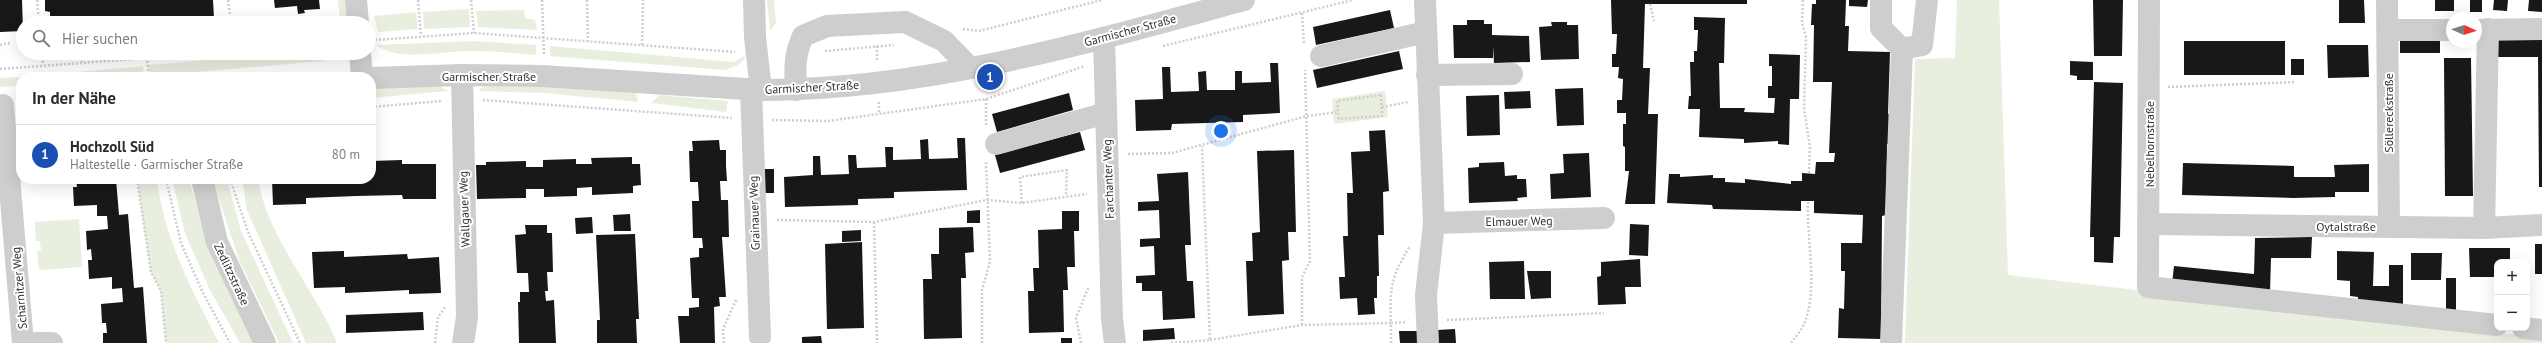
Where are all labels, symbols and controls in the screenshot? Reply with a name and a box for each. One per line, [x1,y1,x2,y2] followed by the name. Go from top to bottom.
[1082,11,1178,49] street label: Garmischer Straße
[2446,12,2482,48] north arrow
[16,16,376,60] search box
[30,27,52,49] icon: search
[62,29,138,48] text: Hier suchen
[977,62,1003,92] pin: 1
[442,69,536,84] street label: Garmischer Straße
[2381,73,2396,153] street label: Söllereckstraße
[764,77,860,97] street label: Garmischer Straße
[32,87,116,109] text: In der Nähe
[2142,101,2157,187] street label: Nebelhornstraße
[1211,121,1231,141] your location
[70,137,154,156] text: Hochzoll Süd
[1099,139,1117,219] street label: Farchanter Weg
[41,146,49,163] text: 1
[332,146,360,163] text: 80 m
[70,156,243,173] text: Haltestelle · Garmischer Straße
[455,171,473,247] street label: Wallgauer Weg
[745,175,763,251] street label: Grainauer Weg
[1485,213,1553,229] street label: Elmauer Weg
[2316,219,2376,234] street label: Oytalstraße
[211,240,253,308] street label: Zedlitzstraße
[8,246,30,330] street label: Scharnitzer Weg
[2494,259,2530,331] map controls
[2494,259,2530,295] button: +
[2494,295,2530,331] button: −

